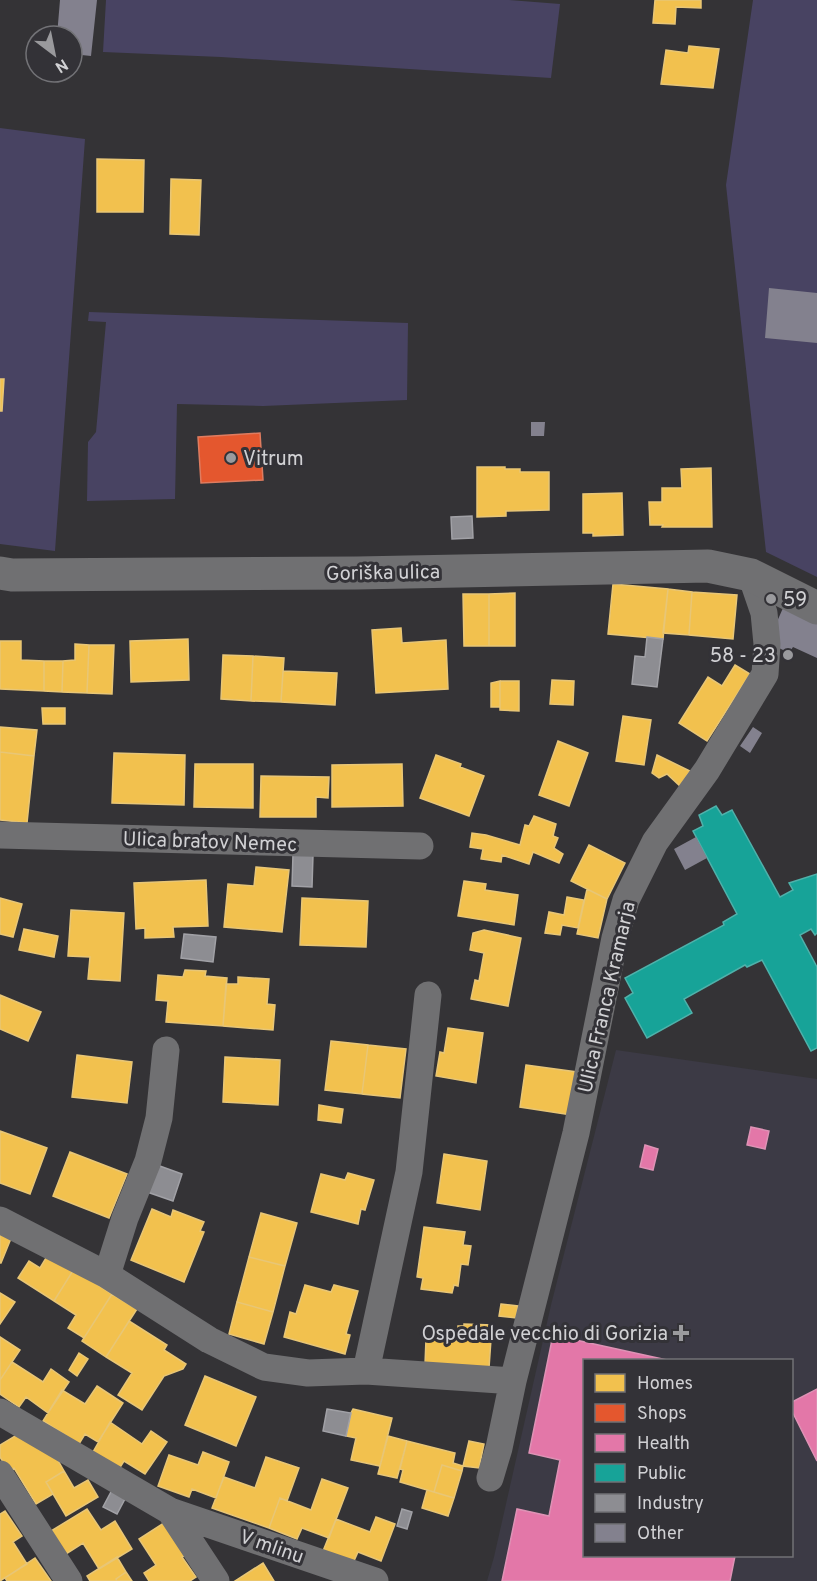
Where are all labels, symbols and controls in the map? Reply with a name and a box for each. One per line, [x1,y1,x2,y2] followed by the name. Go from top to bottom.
[24,24,84,84] north arrow
[51,53,71,77] text: N
[243,447,304,473] place label: Vitrum
[224,451,238,465] marker: Vitrum
[326,560,440,588] street label: Goriška ulica
[783,588,807,614] place label: 59
[764,592,778,606] marker: 59
[710,644,776,670] place label: 58 - 23
[781,648,795,662] marker: 58 - 23
[122,827,298,859] street label: Ulica bratov Nemec
[573,899,643,1096] street label: Ulica Franca Kramarja
[421,1322,668,1348] place label: Ospedale vecchio di Gorizia
[672,1324,690,1342] marker: Ospedale vecchio di Gorizia
[583,1359,793,1557] legend
[637,1373,693,1396] text: Homes
[637,1403,687,1426] text: Shops
[637,1433,690,1456] text: Health
[637,1463,687,1486] text: Public
[637,1493,704,1516] text: Industry
[637,1523,684,1546] text: Other
[236,1525,307,1571] street label: V mlinu

